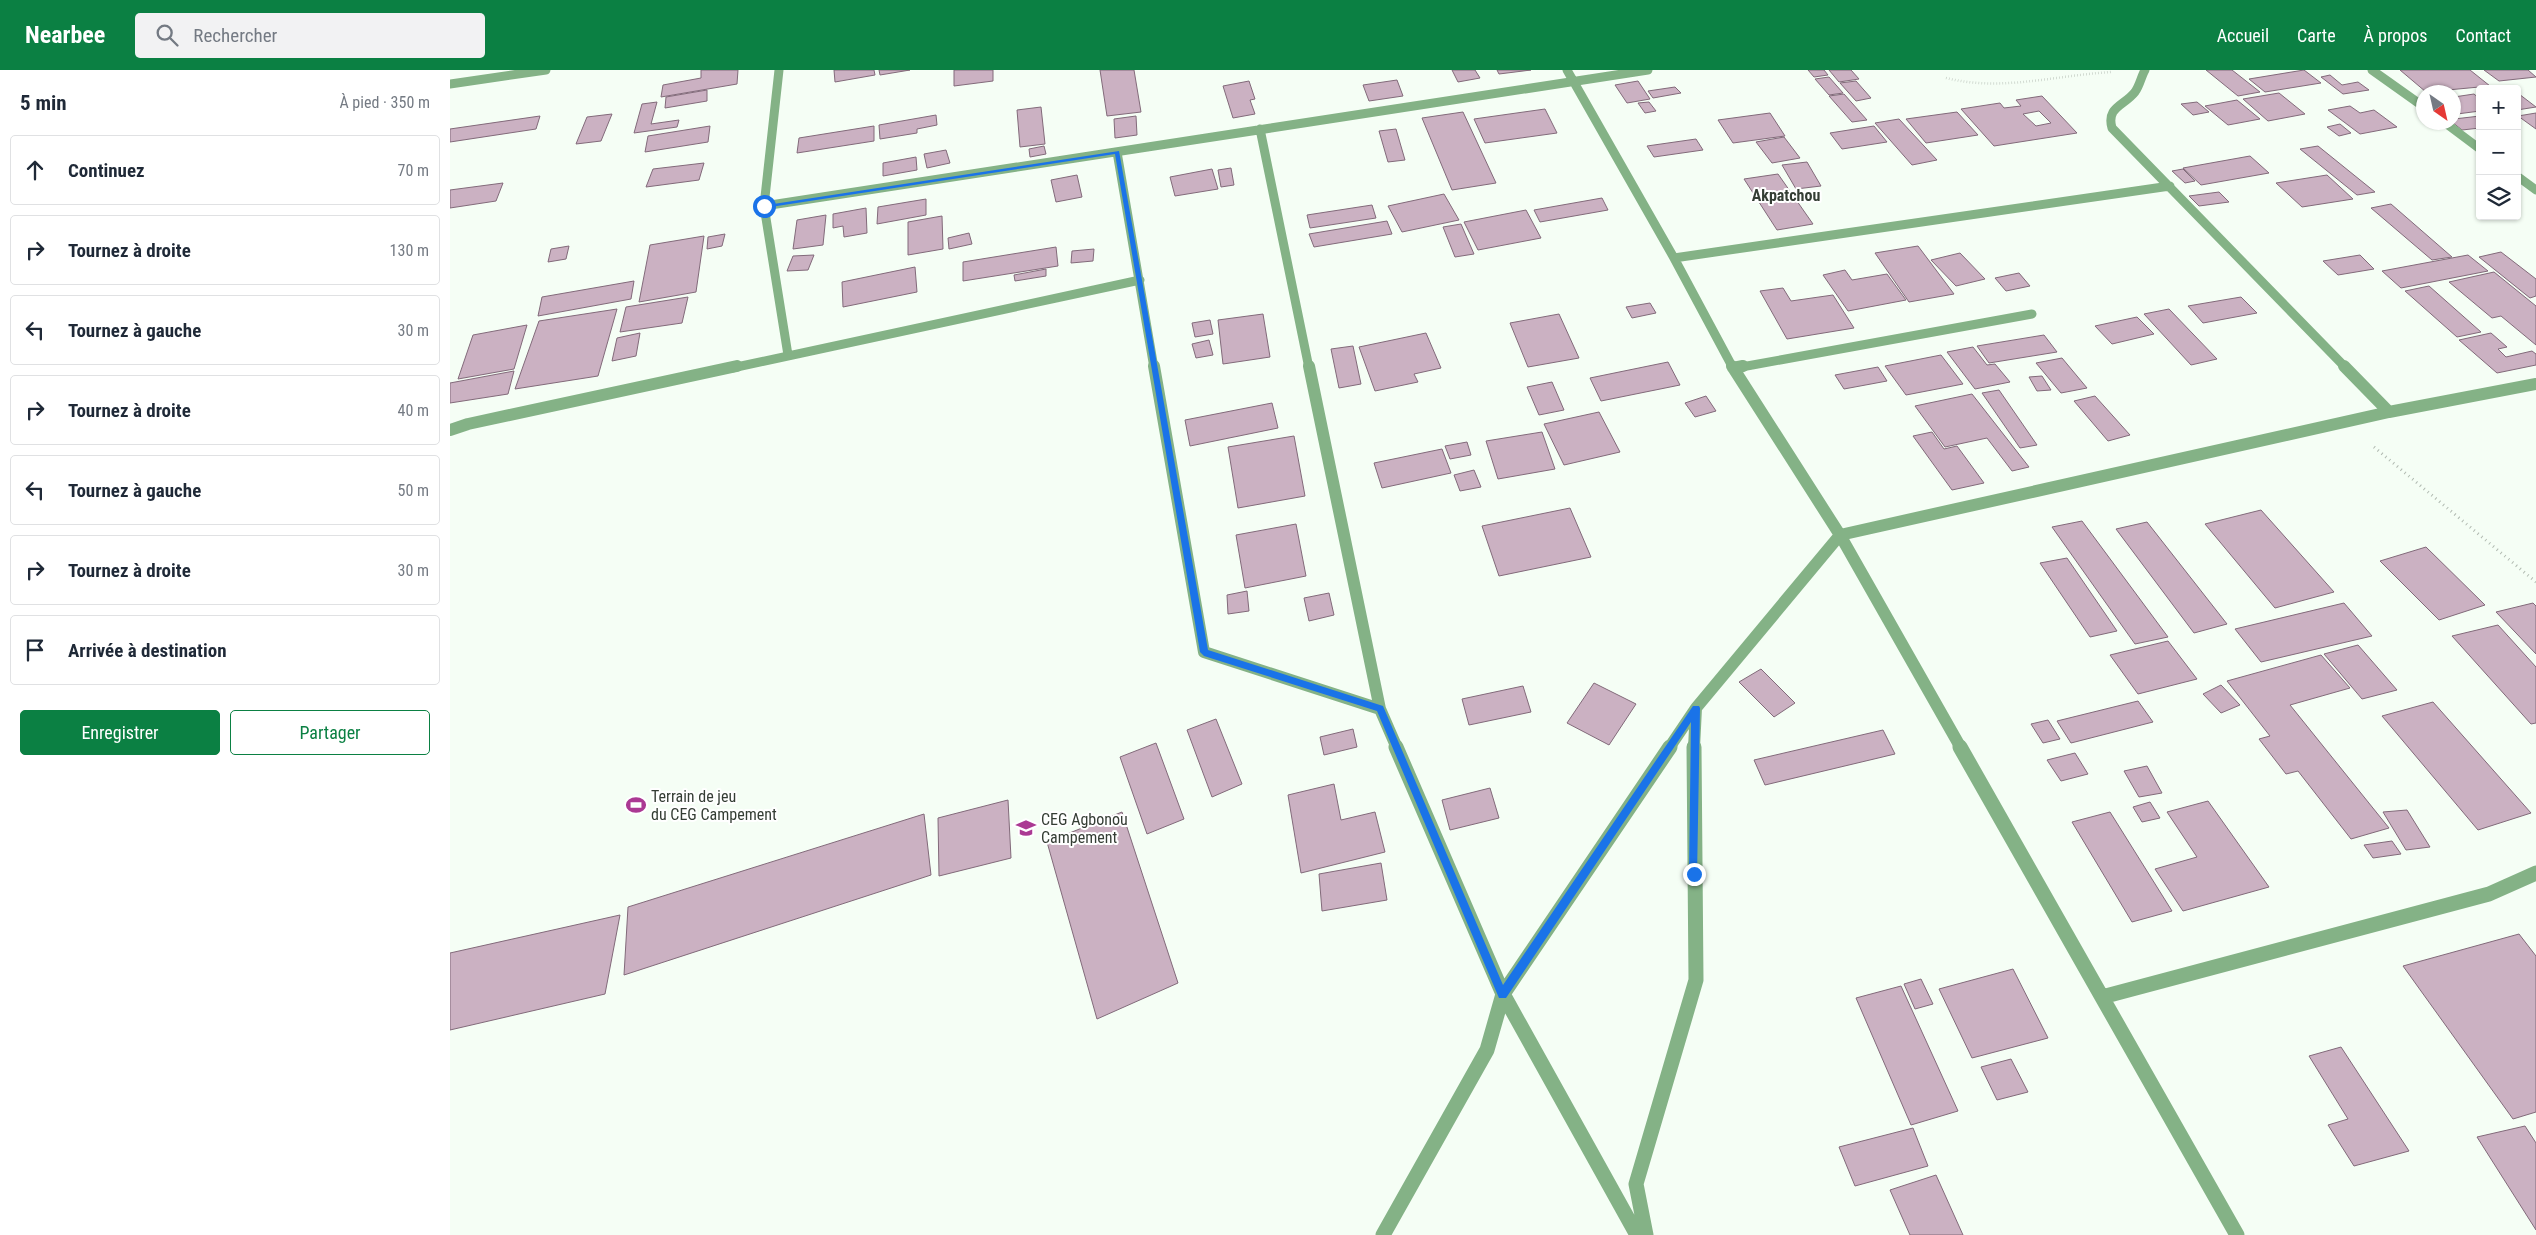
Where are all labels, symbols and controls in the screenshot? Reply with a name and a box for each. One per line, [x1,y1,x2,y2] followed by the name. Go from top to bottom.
[135,13,485,58] search box
[25,21,105,49] text: Nearbee
[153,21,181,49] icon: search
[193,24,277,47] text: Rechercher
[2217,25,2269,46] text: Accueil
[2297,25,2336,46] text: Carte
[2364,25,2427,46] text: À propos
[2455,25,2511,46] text: Contact
[2416,85,2461,130] north arrow
[2476,85,2521,220] map controls
[2476,85,2521,130] button: +
[20,91,67,115] text: 5 min
[339,93,430,112] text: À pied · 350 m
[2476,130,2521,175] button: −
[21,156,49,184] icon: ahead
[68,159,145,182] text: Continuez
[397,161,429,180] text: 70 m
[2476,175,2521,220] button: layers
[1752,186,1820,205] district label: Akpatchou
[753,195,776,218] route start
[21,236,49,264] icon: right
[68,239,191,262] text: Tournez à droite
[390,241,429,260] text: 130 m
[21,316,49,344] icon: left
[68,319,201,342] text: Tournez à gauche
[397,321,429,340] text: 30 m
[21,396,49,424] icon: right
[68,399,191,422] text: Tournez à droite
[397,401,429,420] text: 40 m
[21,476,49,504] icon: left
[68,479,201,502] text: Tournez à gauche
[397,481,429,500] text: 50 m
[21,556,49,584] icon: right
[68,559,191,582] text: Tournez à droite
[397,561,429,580] text: 30 m
[21,636,49,664] icon: arrive
[68,639,227,662] text: Arrivée à destination
[20,710,220,755] button: Enregistrer
[230,710,430,755] button: Partager
[651,787,777,824] place label: Terrain de jeu du CEG Campement
[625,794,647,816] sports icon: Terrain de jeu du CEG Campement
[1041,810,1128,847] place label: CEG Agbonou Campement
[1015,817,1037,839] school or university icon: CEG Agbonou Campement
[1683,863,1706,886] route end

